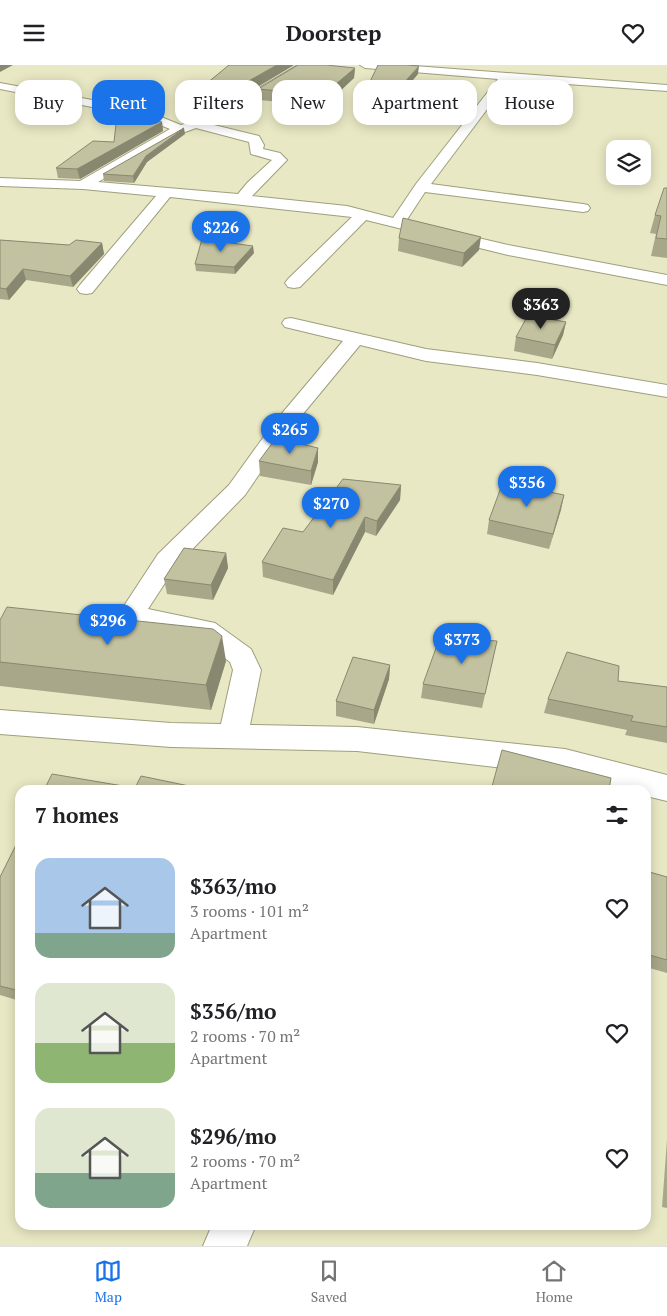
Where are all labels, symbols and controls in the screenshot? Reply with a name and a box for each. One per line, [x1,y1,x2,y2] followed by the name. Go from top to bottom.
[286,18,381,47] text: Doorstep
[20,19,48,47] icon: menu
[619,19,647,47] icon: heart
[15,80,82,125] chip: Buy
[92,80,165,125] chip: Rent
[175,80,262,125] chip: Filters
[272,80,343,125] chip: New
[353,80,477,125] chip: Apartment
[487,80,573,125] chip: House
[606,140,651,185] map controls
[606,140,651,185] button: layers
[191,211,251,253] pin: $226
[203,216,239,238] text: $226
[511,287,571,330] pin: $363
[523,293,559,315] text: $363
[260,413,320,455] pin: $265
[272,418,308,440] text: $265
[497,465,557,508] pin: $356
[509,471,545,493] text: $356
[301,487,361,529] pin: $270
[313,492,349,514] text: $270
[78,603,138,646] pin: $296
[90,609,126,631] text: $296
[432,623,492,665] pin: $373
[444,628,480,650] text: $373
[35,801,119,829] text: 7 homes
[603,801,631,829] icon: filters
[190,872,277,900] text: $363/mo
[75,878,135,938] icon: home
[603,894,631,922] icon: heart
[190,900,309,922] text: 3 rooms · 101 m²
[190,922,267,944] text: Apartment
[190,997,277,1025] text: $356/mo
[75,1003,135,1063] icon: home
[603,1019,631,1047] icon: heart
[190,1025,300,1047] text: 2 rooms · 70 m²
[190,1047,267,1069] text: Apartment
[190,1122,277,1150] text: $296/mo
[75,1128,135,1188] icon: home
[603,1144,631,1172] icon: heart
[190,1150,300,1172] text: 2 rooms · 70 m²
[190,1172,267,1194] text: Apartment
[94,1257,122,1306] tab: Map
[311,1257,347,1306] tab: Saved
[536,1257,573,1306] tab: Home

